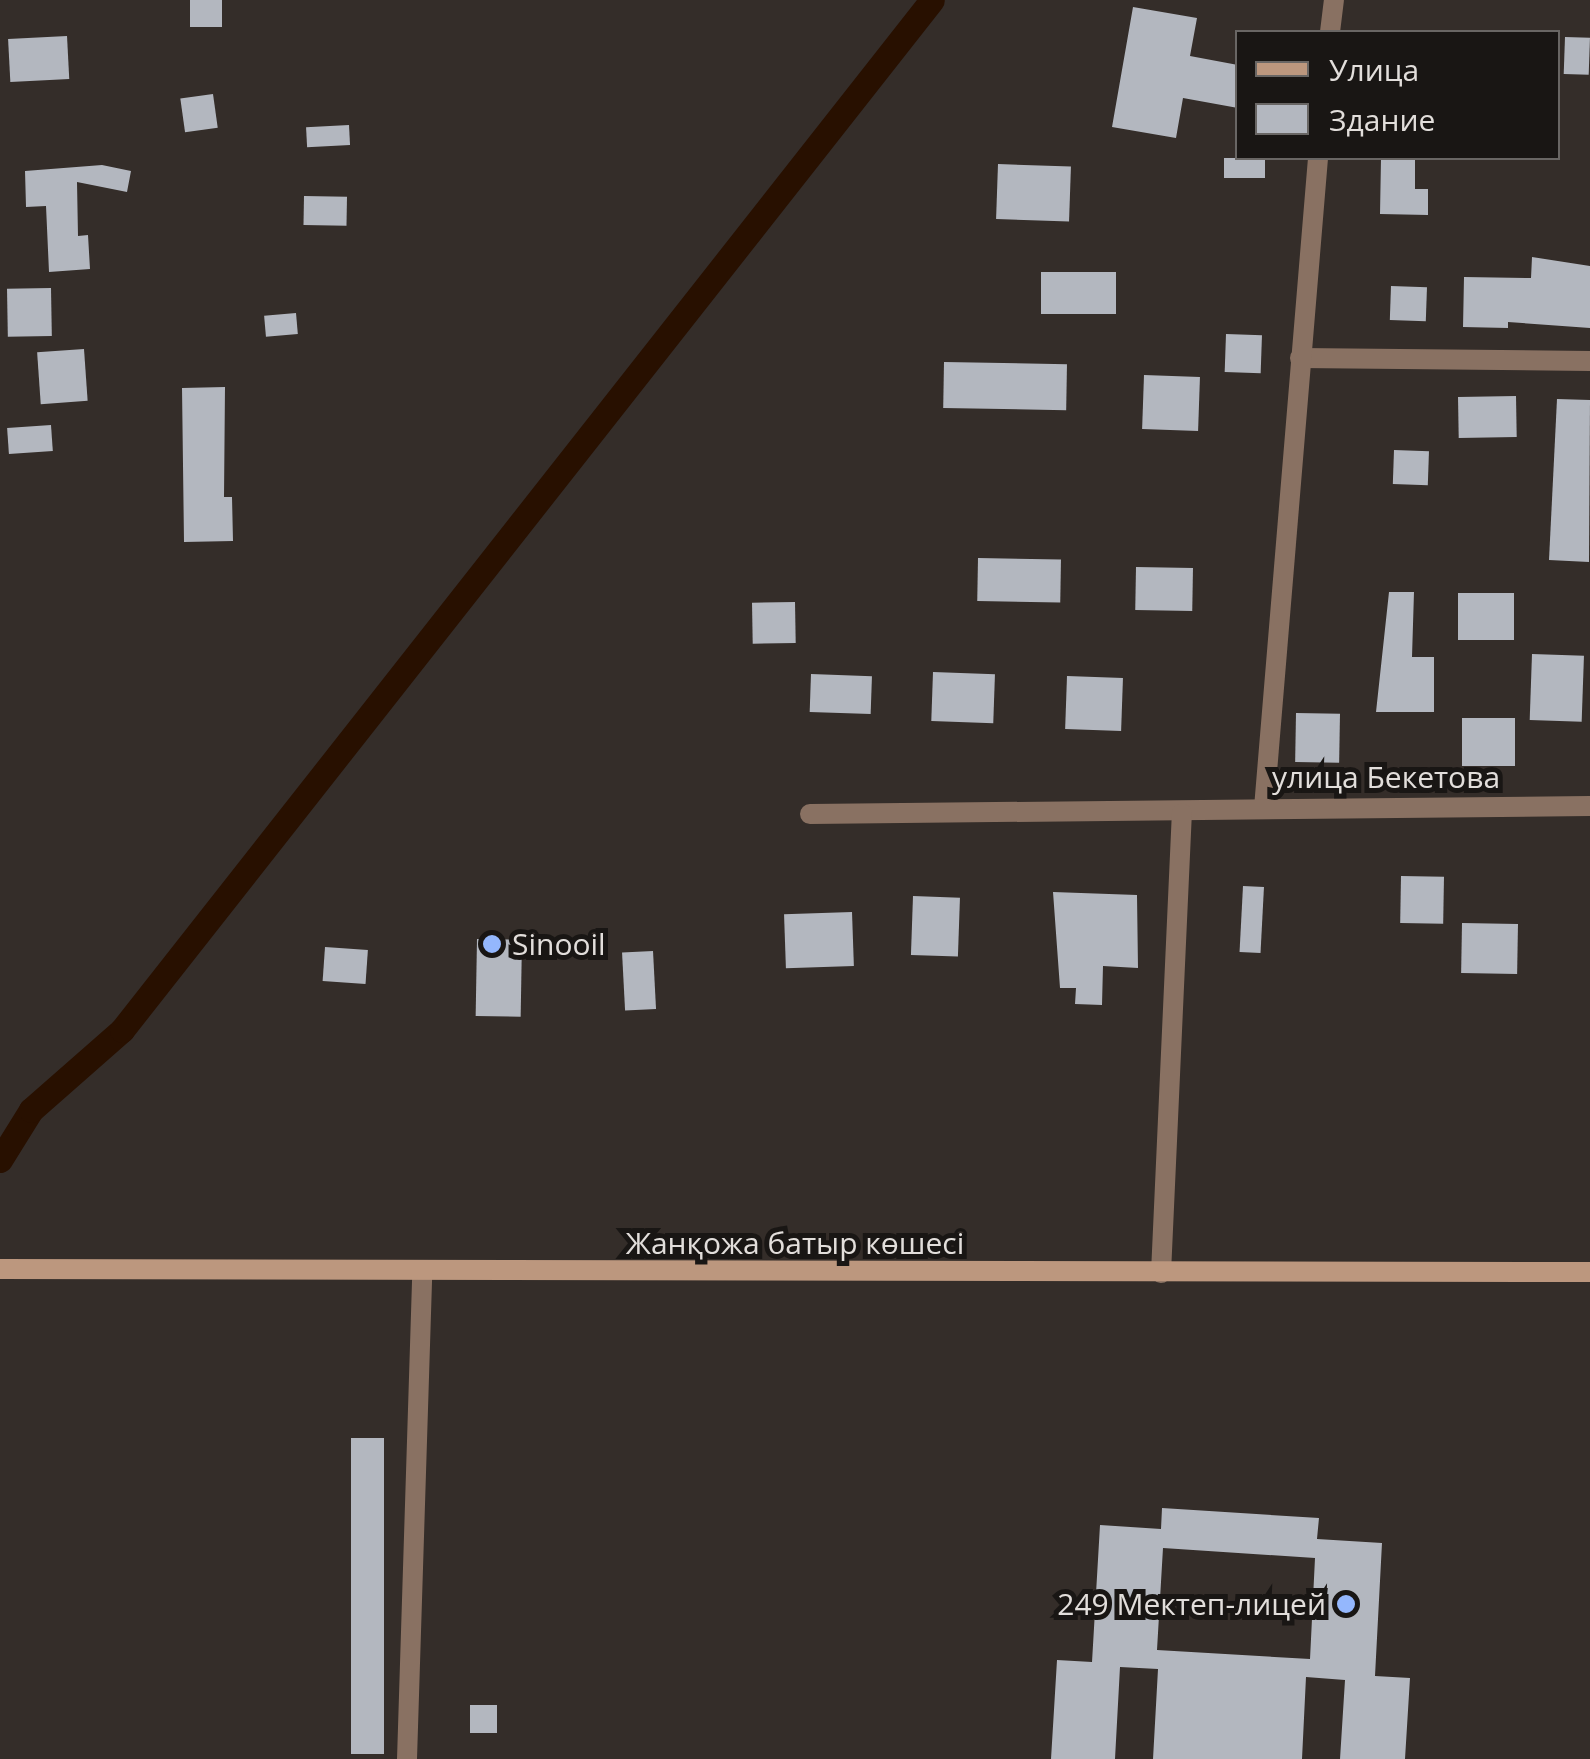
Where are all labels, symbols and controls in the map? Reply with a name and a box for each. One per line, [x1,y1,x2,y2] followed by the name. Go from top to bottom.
[1235,30,1560,160] legend
[1329,49,1419,90] text: Улица
[1329,99,1435,140] text: Здание
[1272,759,1500,795] street label: улица Бекетова
[512,926,606,962] place label: Sinooil
[481,933,503,955] marker: Sinooil
[626,1225,964,1261] street label: Жанқожа батыр көшесі
[1057,1586,1326,1622] place label: 249 Мектеп-лицей
[1335,1593,1357,1615] marker: 249 Мектеп-лицей

